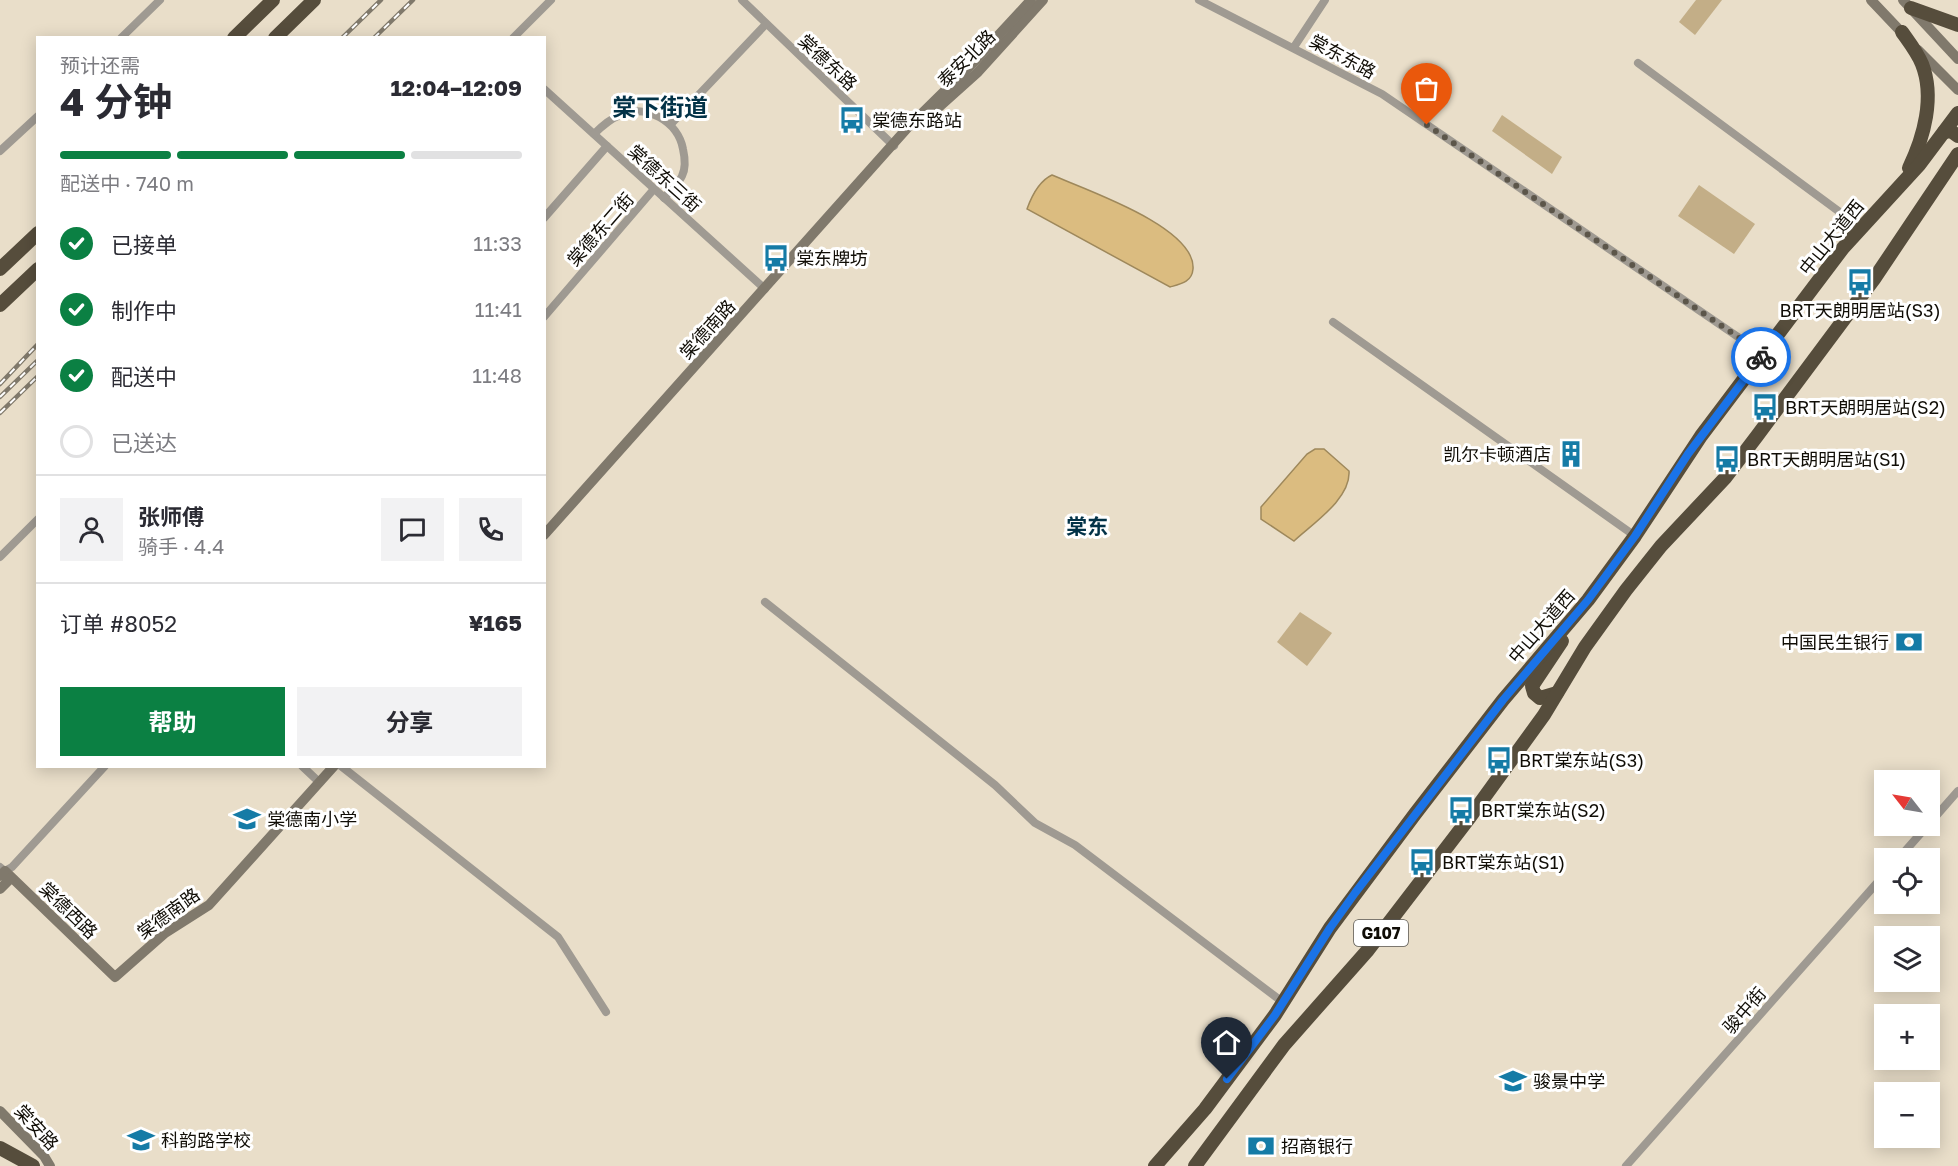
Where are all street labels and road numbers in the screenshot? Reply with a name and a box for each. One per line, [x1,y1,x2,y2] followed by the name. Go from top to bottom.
[933,25,999,91] street label: 泰安北路
[794,29,862,95] street label: 棠德东路
[1306,29,1380,83] street label: 棠东东路
[624,140,706,216] street label: 棠德东三街
[562,188,638,270] street label: 棠德东二街
[1794,195,1868,279] street label: 中山大道西
[675,295,739,363] street label: 棠德南路
[1503,585,1579,667] street label: 中山大道西
[35,877,103,943] street label: 棠德西路
[132,883,204,943] street label: 棠德南路
[1354,920,1408,946] road number: G107
[1718,982,1770,1038] street label: 骏中街
[11,1100,63,1154] street label: 棠安路

